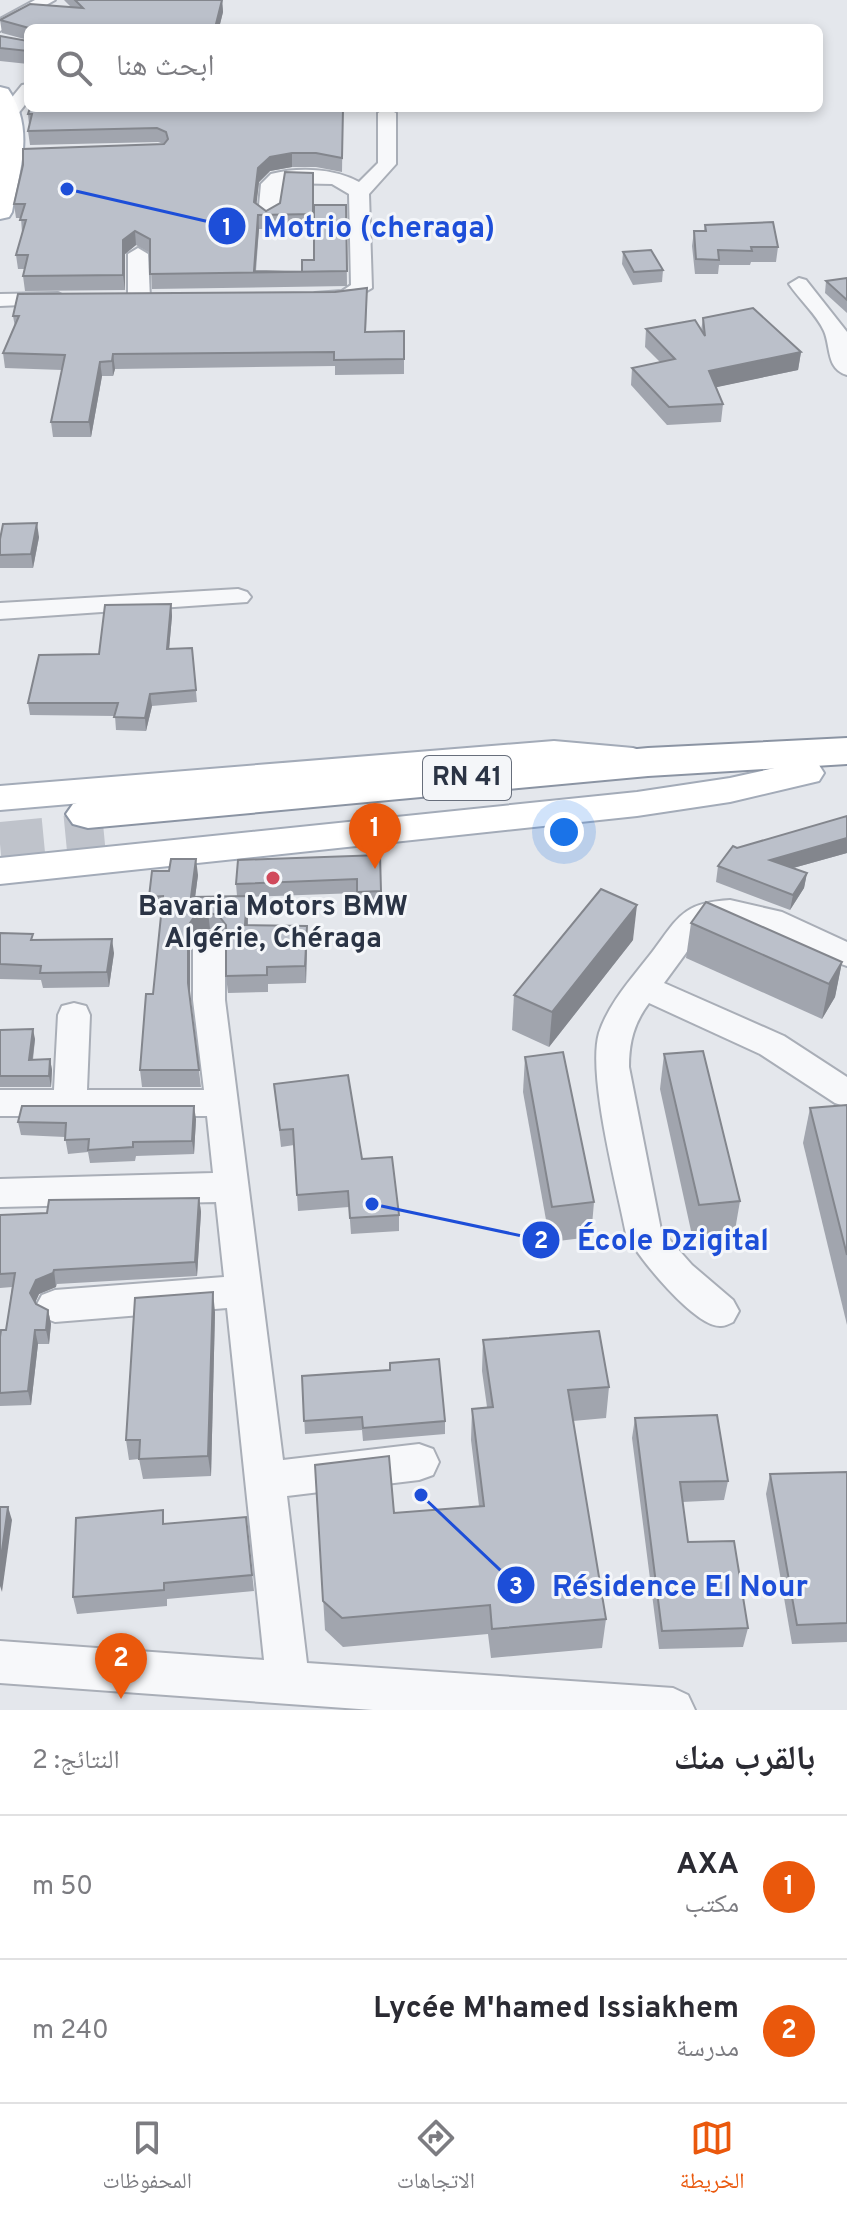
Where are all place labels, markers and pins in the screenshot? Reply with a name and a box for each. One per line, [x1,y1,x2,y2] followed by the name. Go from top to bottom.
[207,199,512,253] callout: Motrio (cheraga)
[349,803,401,869] pin: 1
[264,869,282,887] marker: Bavaria Motors BMW Algérie, Chéraga
[138,890,408,958] place label: Bavaria Motors BMW Algérie, Chéraga
[521,1213,786,1267] callout: École Dzigital
[496,1558,824,1612] callout: Résidence El Nour
[95,1633,147,1699] pin: 2

